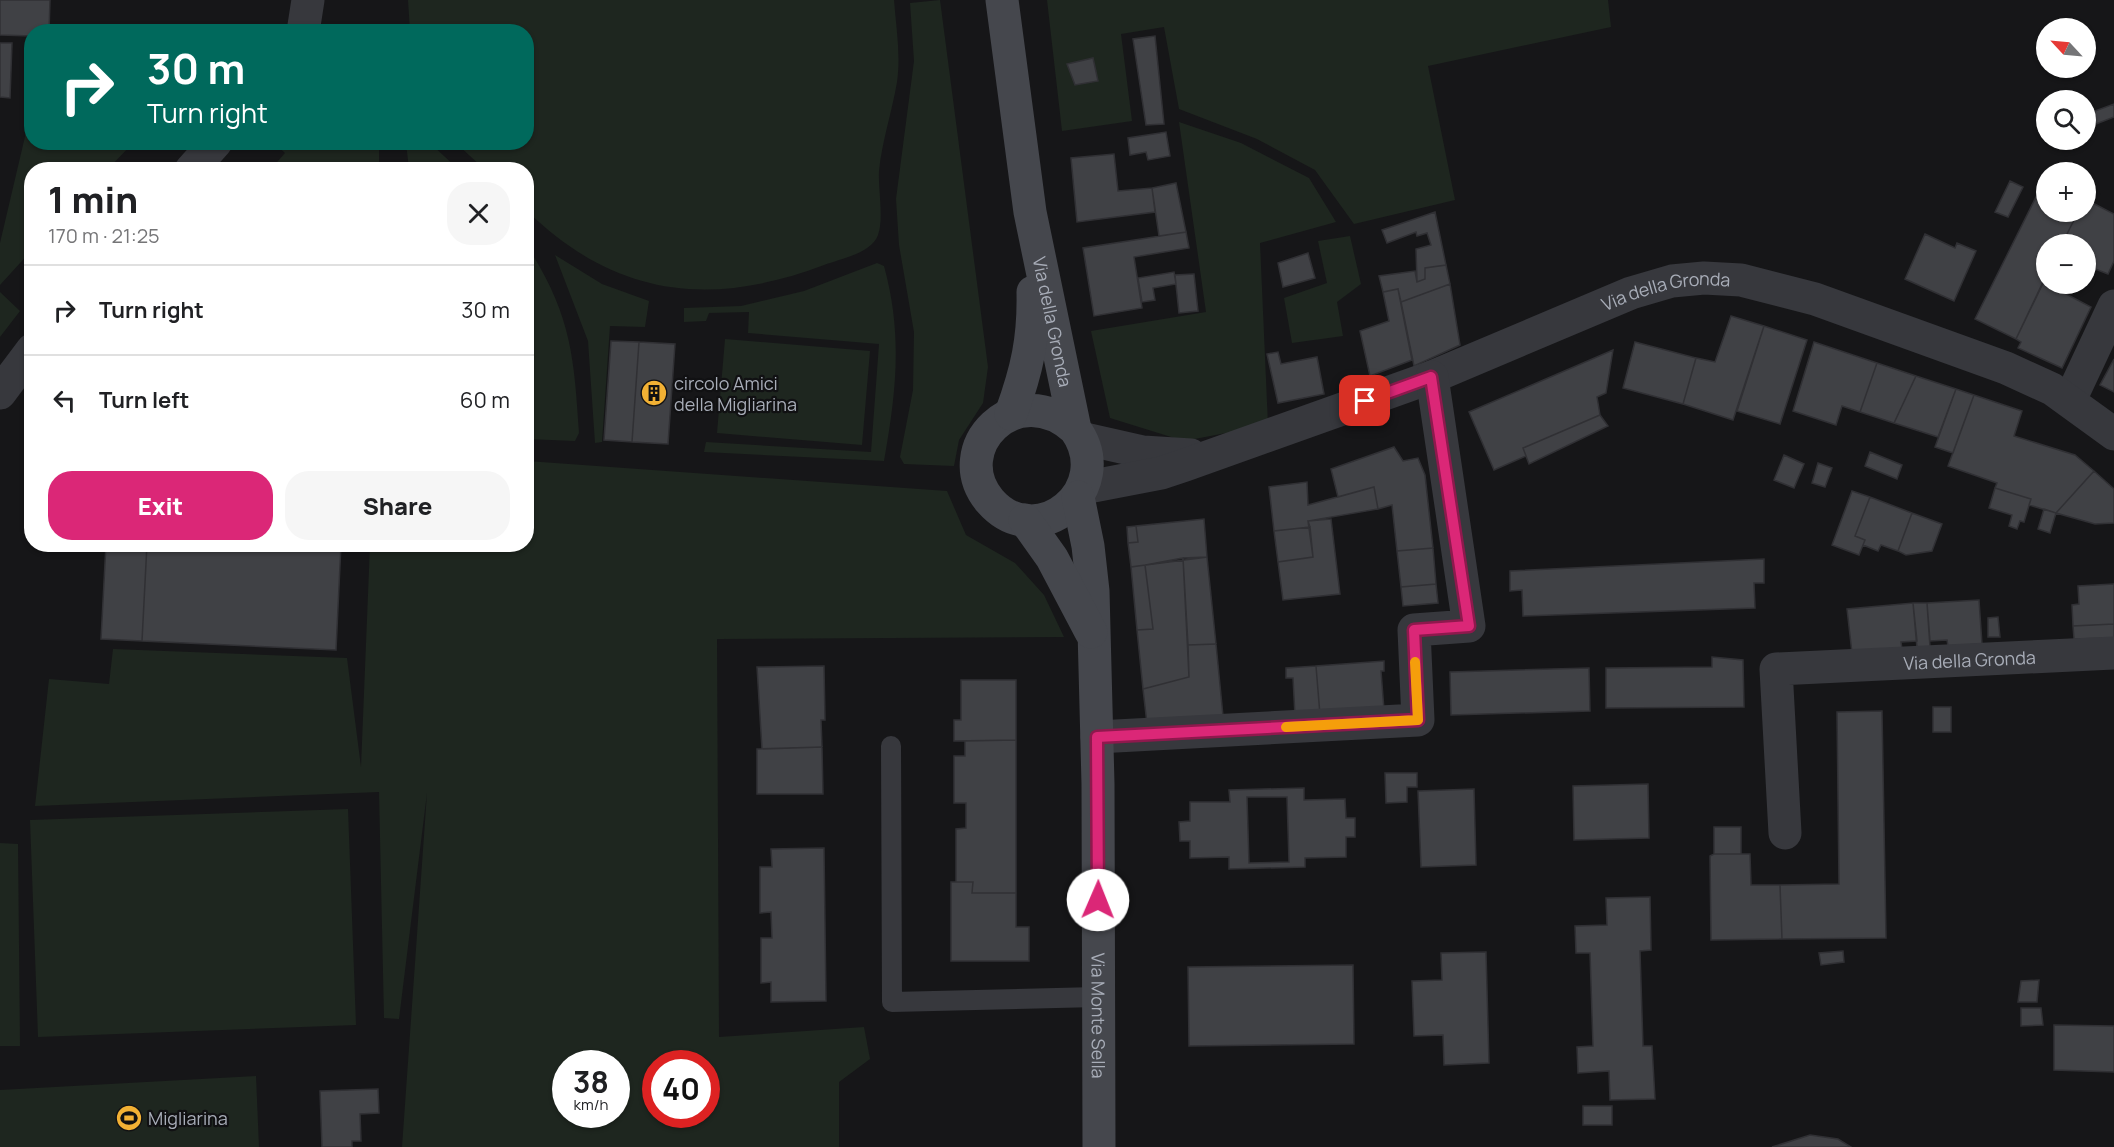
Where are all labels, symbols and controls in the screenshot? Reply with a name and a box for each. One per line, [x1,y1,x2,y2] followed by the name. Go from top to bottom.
[2036,18,2096,78] north arrow
[2036,18,2096,294] map controls
[147,39,245,97] text: 30 m
[48,48,126,126] icon: right
[2036,90,2096,150] button: search
[147,94,268,131] text: Turn right
[2036,162,2096,222] button: +
[48,175,138,224] text: 1 min
[447,182,510,245] button: close
[48,222,160,249] text: 170 m · 21:25
[2036,234,2096,294] button: −
[1028,255,1078,389] street label: Via della Gronda
[1598,266,1731,316] street label: Via della Gronda
[48,294,81,327] icon: right
[99,295,204,325] text: Turn right
[461,295,510,325] text: 30 m
[674,371,797,416] place label: circolo Amici della Migliarina
[1339,375,1390,426] pin
[639,378,669,408] building icon: circolo Amici della Migliarina
[48,384,81,417] icon: left
[1348,384,1381,417] icon: arrive
[99,385,189,415] text: Turn left
[460,385,510,415] text: 60 m
[48,471,273,540] button: Exit
[285,471,510,540] button: Share
[1903,645,2036,675] street label: Via della Gronda
[1066,868,1130,932] position arrow
[1086,953,1111,1079] street label: Via Monte Sella
[642,1050,720,1128] speed limit sign: 40
[573,1061,609,1102] text: 38
[574,1094,608,1115] text: km/h
[114,1103,144,1133] sports icon: Migliarina
[148,1106,228,1130] place label: Migliarina

